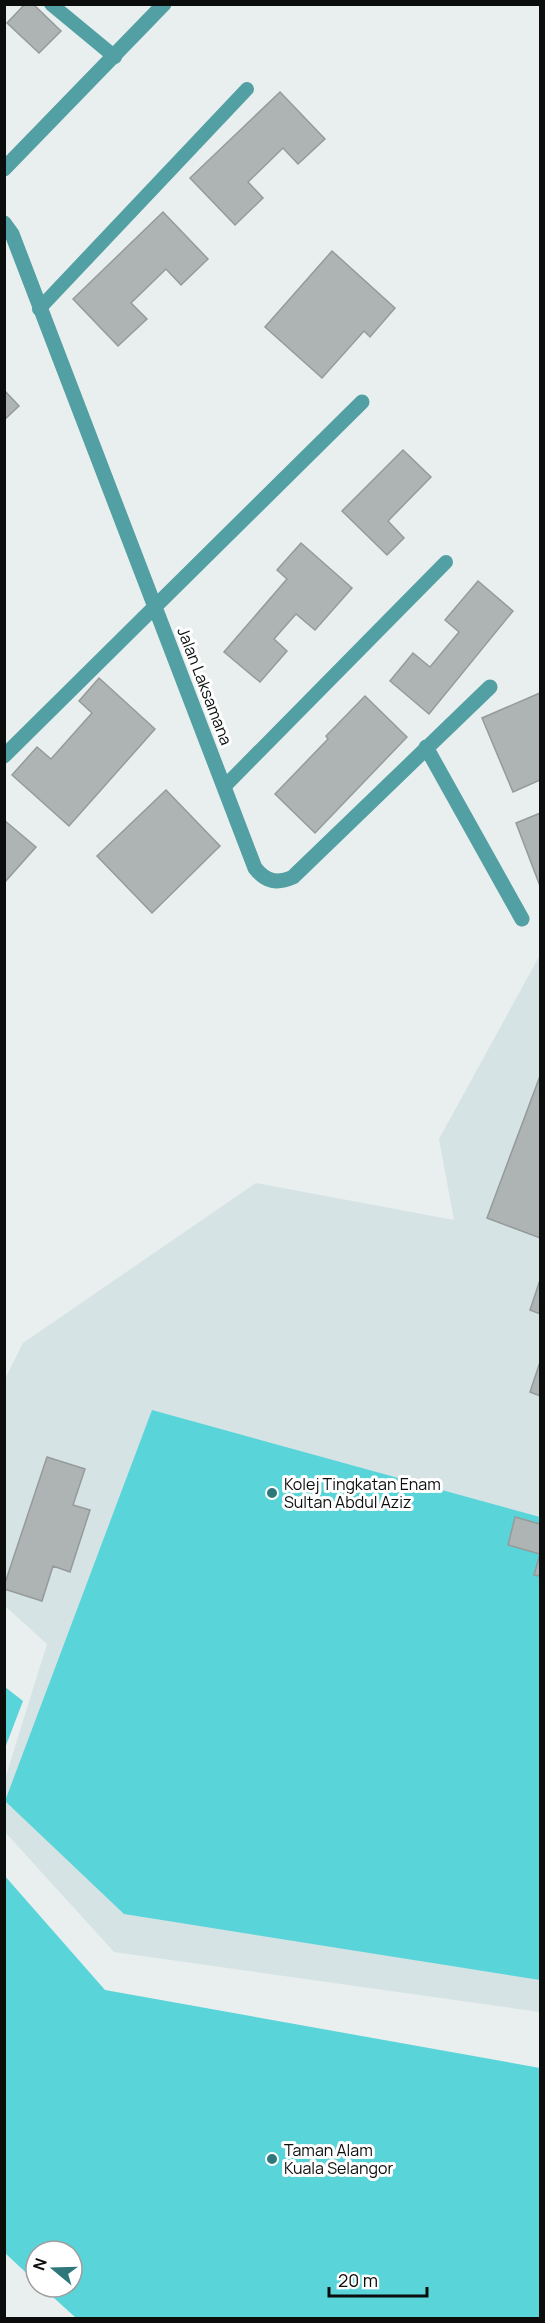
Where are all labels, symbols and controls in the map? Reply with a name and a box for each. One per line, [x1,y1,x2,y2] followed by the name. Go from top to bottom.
[172,624,238,748] street label: Jalan Laksamana
[284,1473,441,1513] place label: Kolej Tingkatan Enam Sultan Abdul Aziz
[265,1486,279,1500] marker: Kolej Tingkatan Enam Sultan Abdul Aziz
[284,2139,393,2179] place label: Taman Alam Kuala Selangor
[265,2152,279,2166] marker: Taman Alam Kuala Selangor
[24,2239,84,2299] north arrow
[28,2255,52,2273] text: N
[329,2260,426,2298] scale bar
[338,2268,378,2292] text: 20 m

